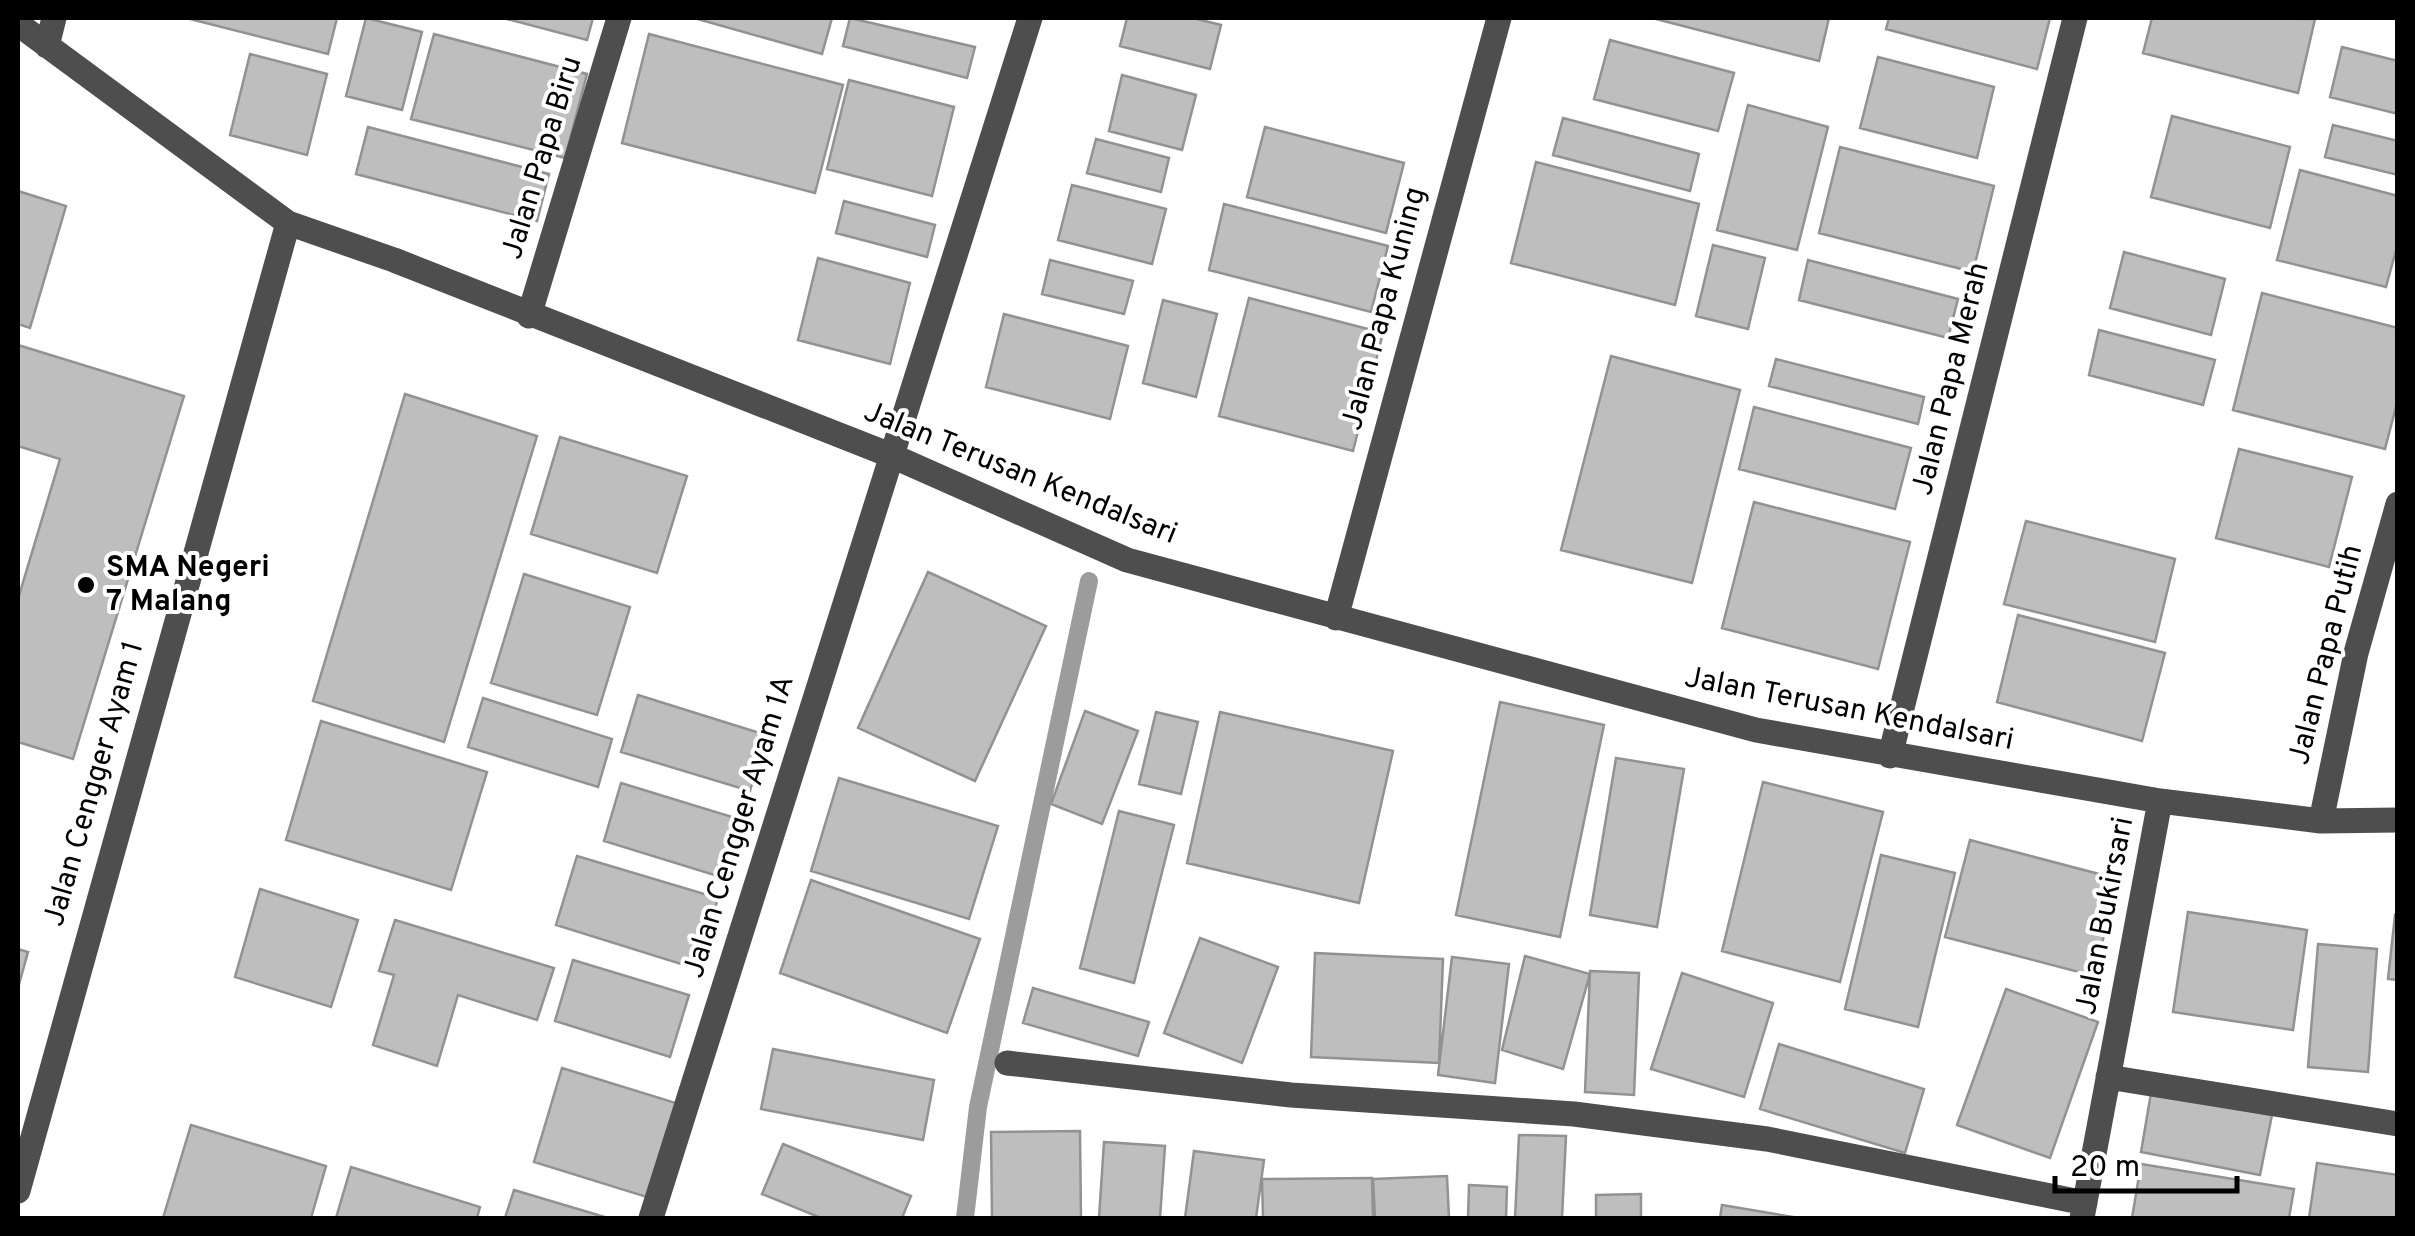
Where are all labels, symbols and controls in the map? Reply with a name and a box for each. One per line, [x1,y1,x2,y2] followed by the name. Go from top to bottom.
[495,52,591,264] street label: Jalan Papa Biru
[1335,183,1435,435] street label: Jalan Papa Kuning
[1905,258,1999,500] street label: Jalan Papa Merah
[858,394,1182,554] street label: Jalan Terusan Kendalsari
[2282,541,2372,769] street label: Jalan Papa Putih
[106,550,270,621] place label: SMA Negeri 7 Malang
[75,574,97,596] marker: SMA Negeri 7 Malang
[37,637,153,931] street label: Jalan Cengger Ayam 1
[1681,660,2017,760] street label: Jalan Terusan Kendalsari
[676,671,804,983] street label: Jalan Cengger Ayam 1A
[2069,814,2143,1018] street label: Jalan Bukirsari
[2055,1131,2238,1193] scale bar
[2070,1150,2140,1187] text: 20 m

